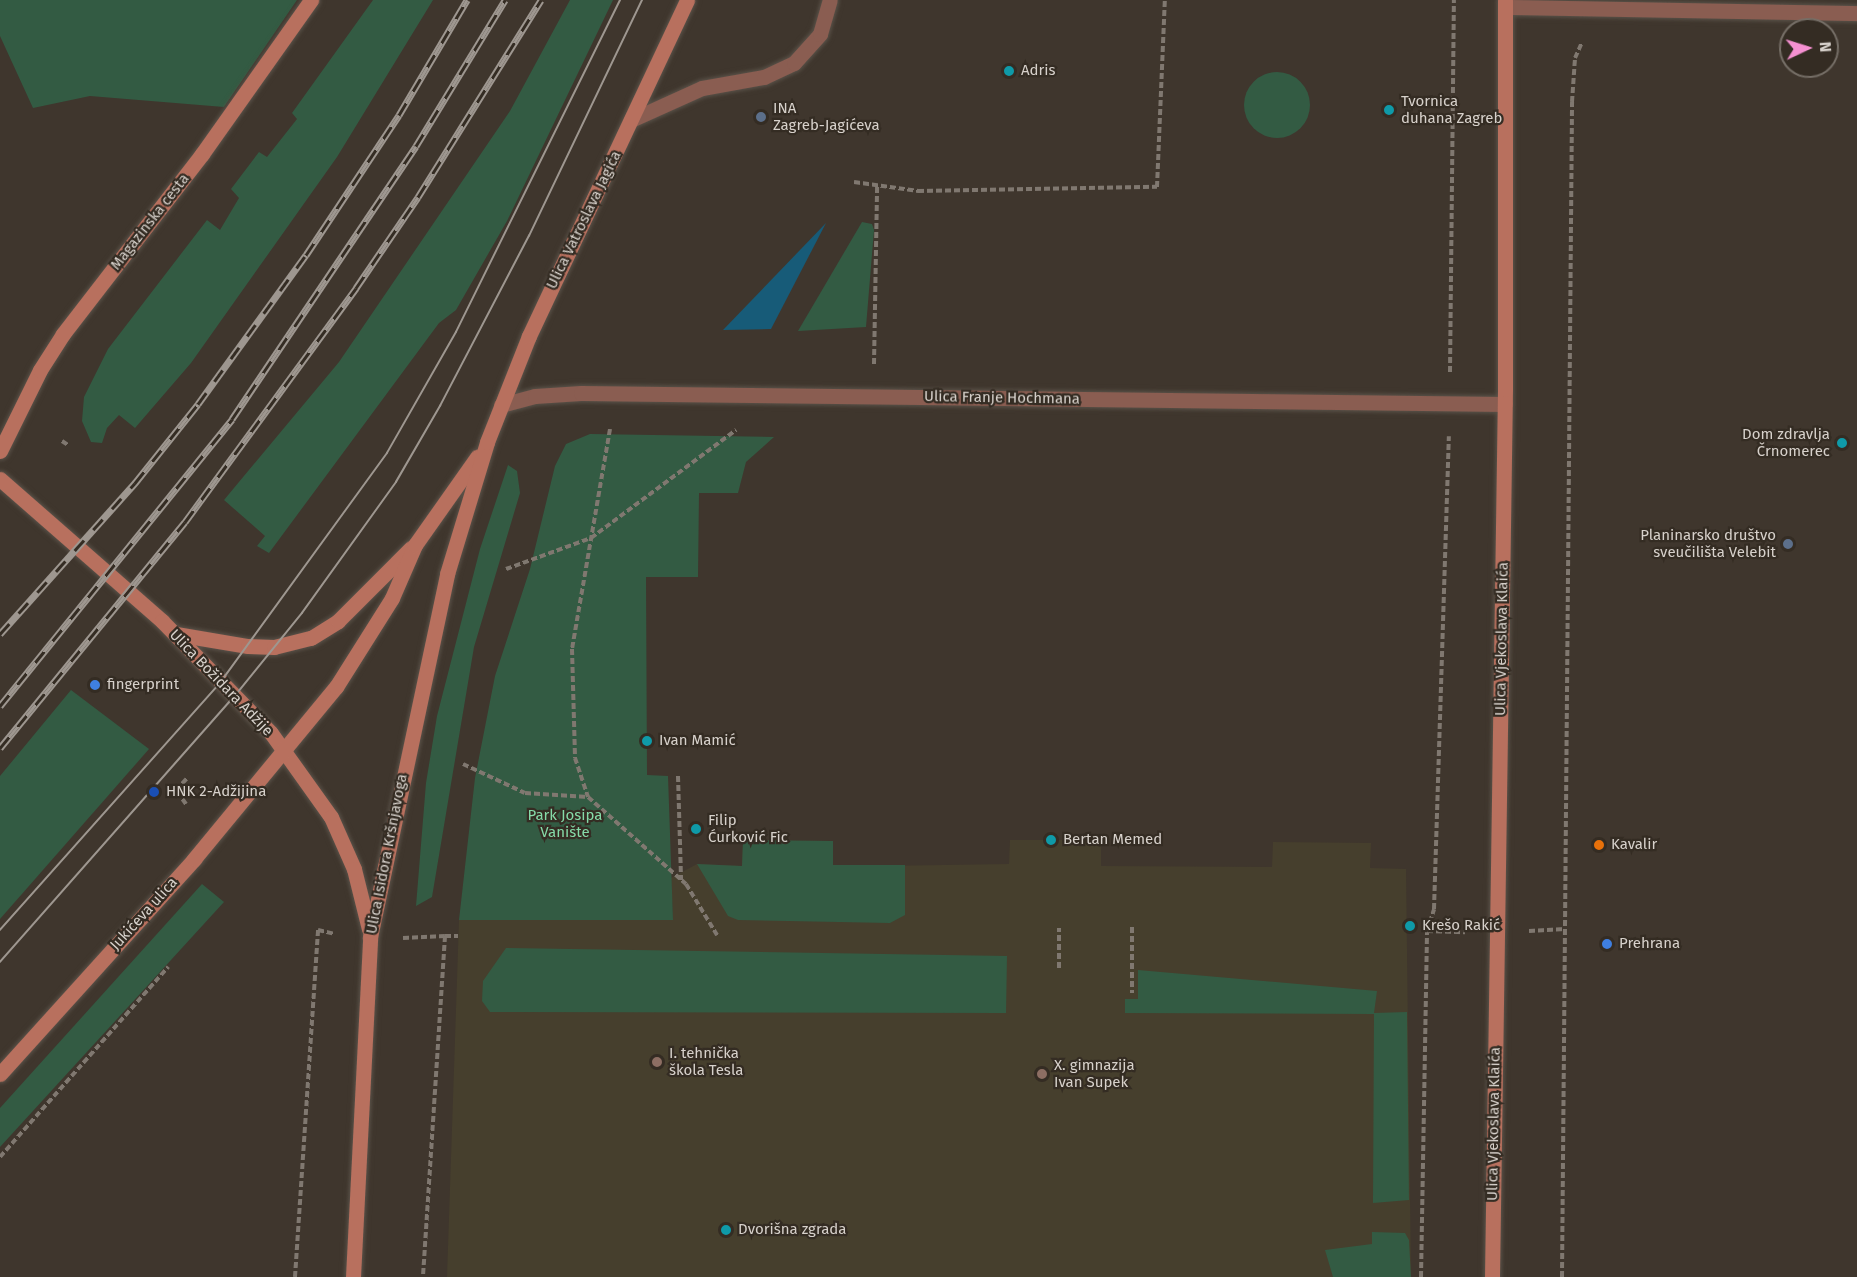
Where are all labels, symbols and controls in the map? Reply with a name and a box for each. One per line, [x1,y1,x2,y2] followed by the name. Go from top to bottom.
[1779,18,1839,78] north arrow
[1816,41,1835,53] text: N
[1021,62,1056,80] place label: Adris
[1002,64,1016,78] marker: Adris
[1401,92,1502,127] place label: Tvornica duhana Zagreb
[773,99,880,134] place label: INA Zagreb-Jagićeva
[1382,103,1396,117] marker: Tvornica duhana Zagreb
[754,110,768,124] marker: INA Zagreb-Jagićeva
[543,148,625,292] street label: Ulica Vatroslava Jagića
[107,170,193,274] street label: Magazinska cesta
[924,388,1080,408] street label: Ulica Franje Hochmana
[1742,425,1830,460] place label: Dom zdravlja Črnomerec
[1835,436,1849,450] marker: Dom zdravlja Črnomerec
[1640,526,1776,561] place label: Planinarsko društvo sveučilišta Velebit
[1781,537,1795,551] marker: Planinarsko društvo sveučilišta Velebit
[1492,562,1512,716] street label: Ulica Vjekoslava Klaića
[165,626,277,740] street label: Ulica Božidara Adžije
[107,676,179,694] place label: fingerprint
[88,678,102,692] marker: fingerprint
[659,732,736,750] place label: Ivan Mamić
[640,734,654,748] marker: Ivan Mamić
[363,772,411,936] street label: Ulica Isidora Kršnjavoga
[166,783,266,801] place label: HNK 2-Adžijina
[147,785,161,799] marker: HNK 2-Adžijina
[528,806,602,841] park label: Park Josipa Vanište
[708,811,788,846] place label: Filip Ćurković Fic
[689,822,703,836] marker: Filip Ćurković Fic
[1063,831,1162,849] place label: Bertan Memed
[1044,833,1058,847] marker: Bertan Memed
[1611,836,1657,854] place label: Kavalir
[1592,838,1606,852] marker: Kavalir
[107,874,181,954] street label: Jukićeva ulica
[1422,917,1500,935] place label: Krešo Rakić
[1403,919,1417,933] marker: Krešo Rakić
[1619,935,1680,953] place label: Prehrana
[1600,937,1614,951] marker: Prehrana
[669,1044,743,1079] place label: I. tehnička škola Tesla
[1484,1047,1504,1201] street label: Ulica Vjekoslava Klaića
[650,1055,664,1069] marker: I. tehnička škola Tesla
[1054,1056,1135,1091] place label: X. gimnazija Ivan Supek
[1035,1067,1049,1081] marker: X. gimnazija Ivan Supek
[738,1221,846,1239] place label: Dvorišna zgrada
[719,1223,733,1237] marker: Dvorišna zgrada

